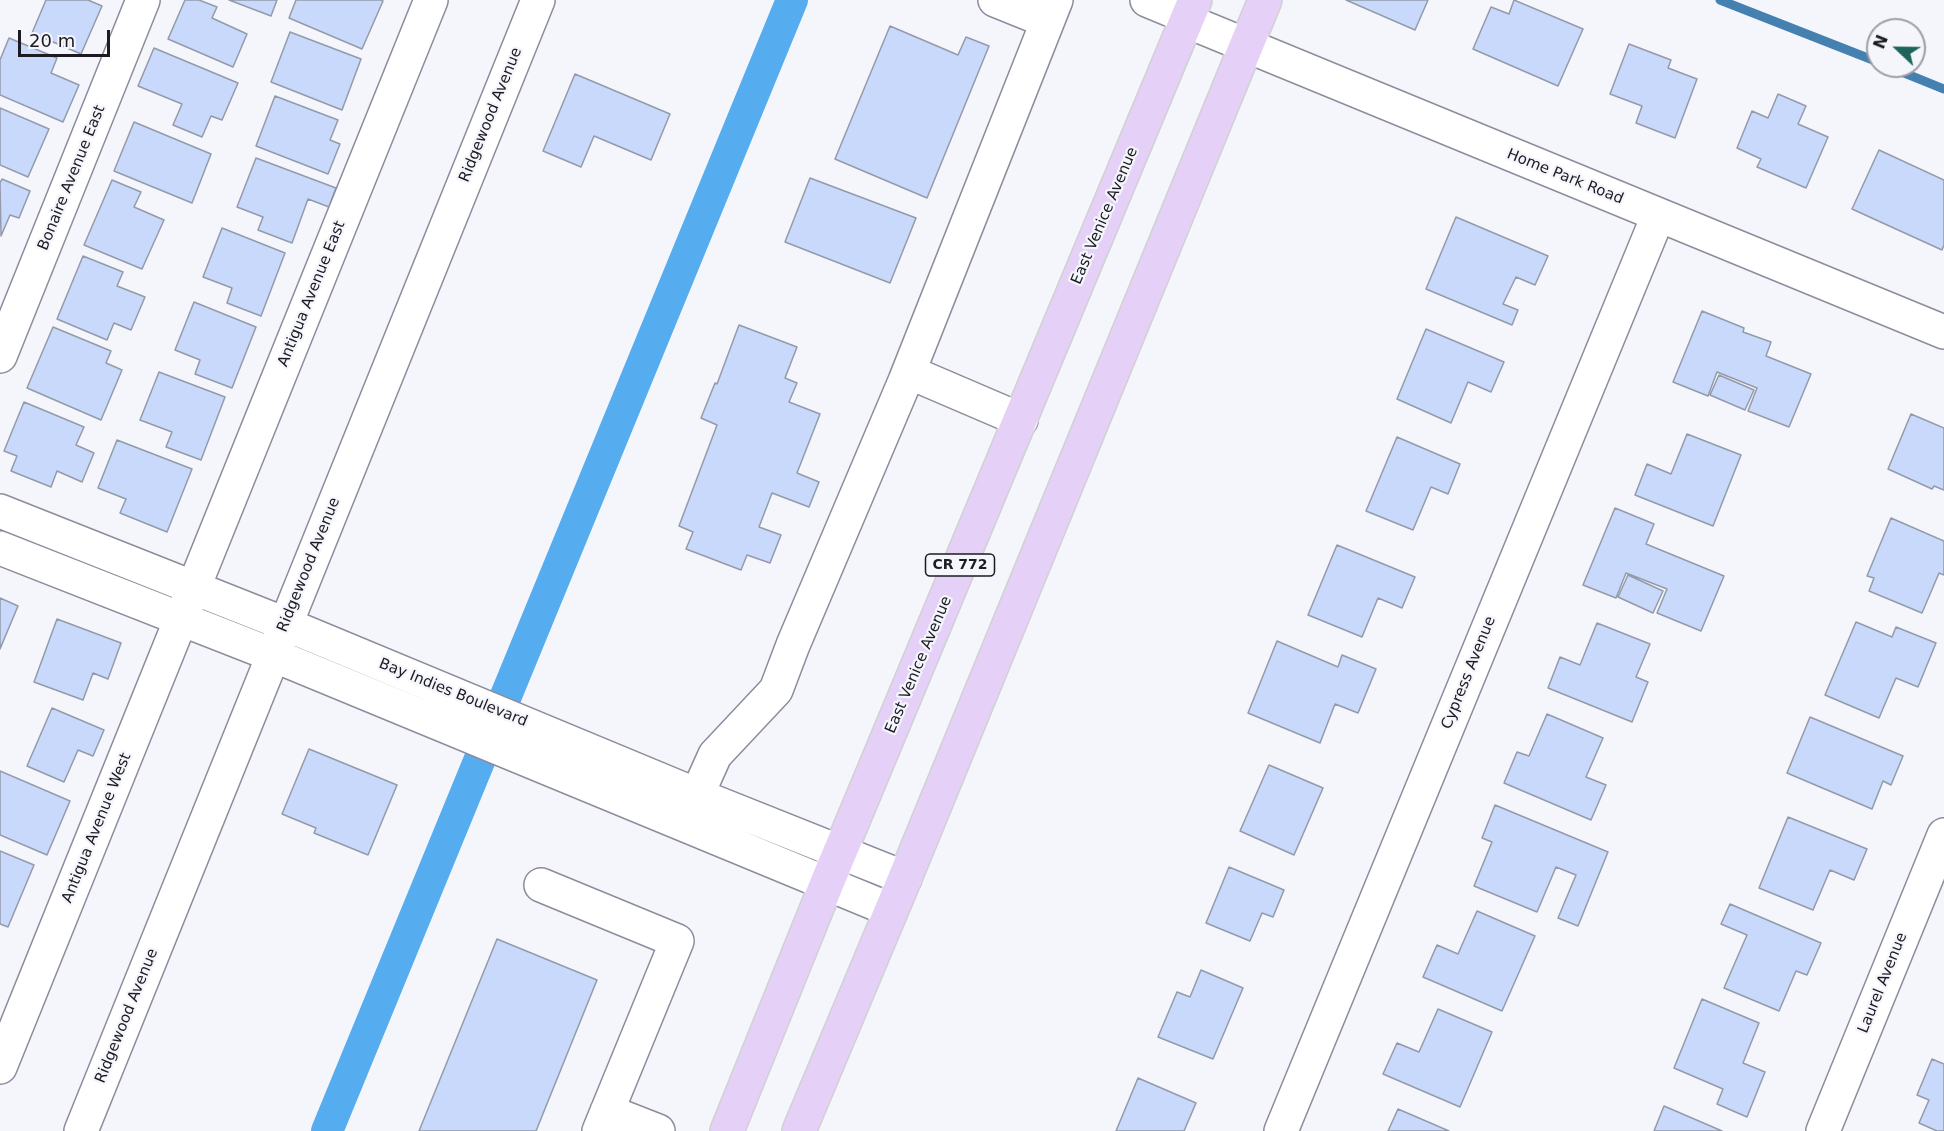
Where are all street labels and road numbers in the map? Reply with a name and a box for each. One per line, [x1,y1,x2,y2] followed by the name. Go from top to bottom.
[456,45,526,185] street label: Ridgewood Avenue
[35,103,109,253] street label: Bonaire Avenue East
[1068,145,1142,287] street label: East Venice Avenue
[1504,145,1626,209] street label: Home Park Road
[274,218,350,370] street label: Antigua Avenue East
[274,495,344,635] street label: Ridgewood Avenue
[926,554,994,576] road number: CR 772
[882,594,956,736] street label: East Venice Avenue
[1438,614,1500,732] street label: Cypress Avenue
[376,655,530,731] street label: Bay Indies Boulevard
[59,750,135,906] street label: Antigua Avenue West
[1855,930,1911,1036] street label: Laurel Avenue
[92,946,162,1086] street label: Ridgewood Avenue

